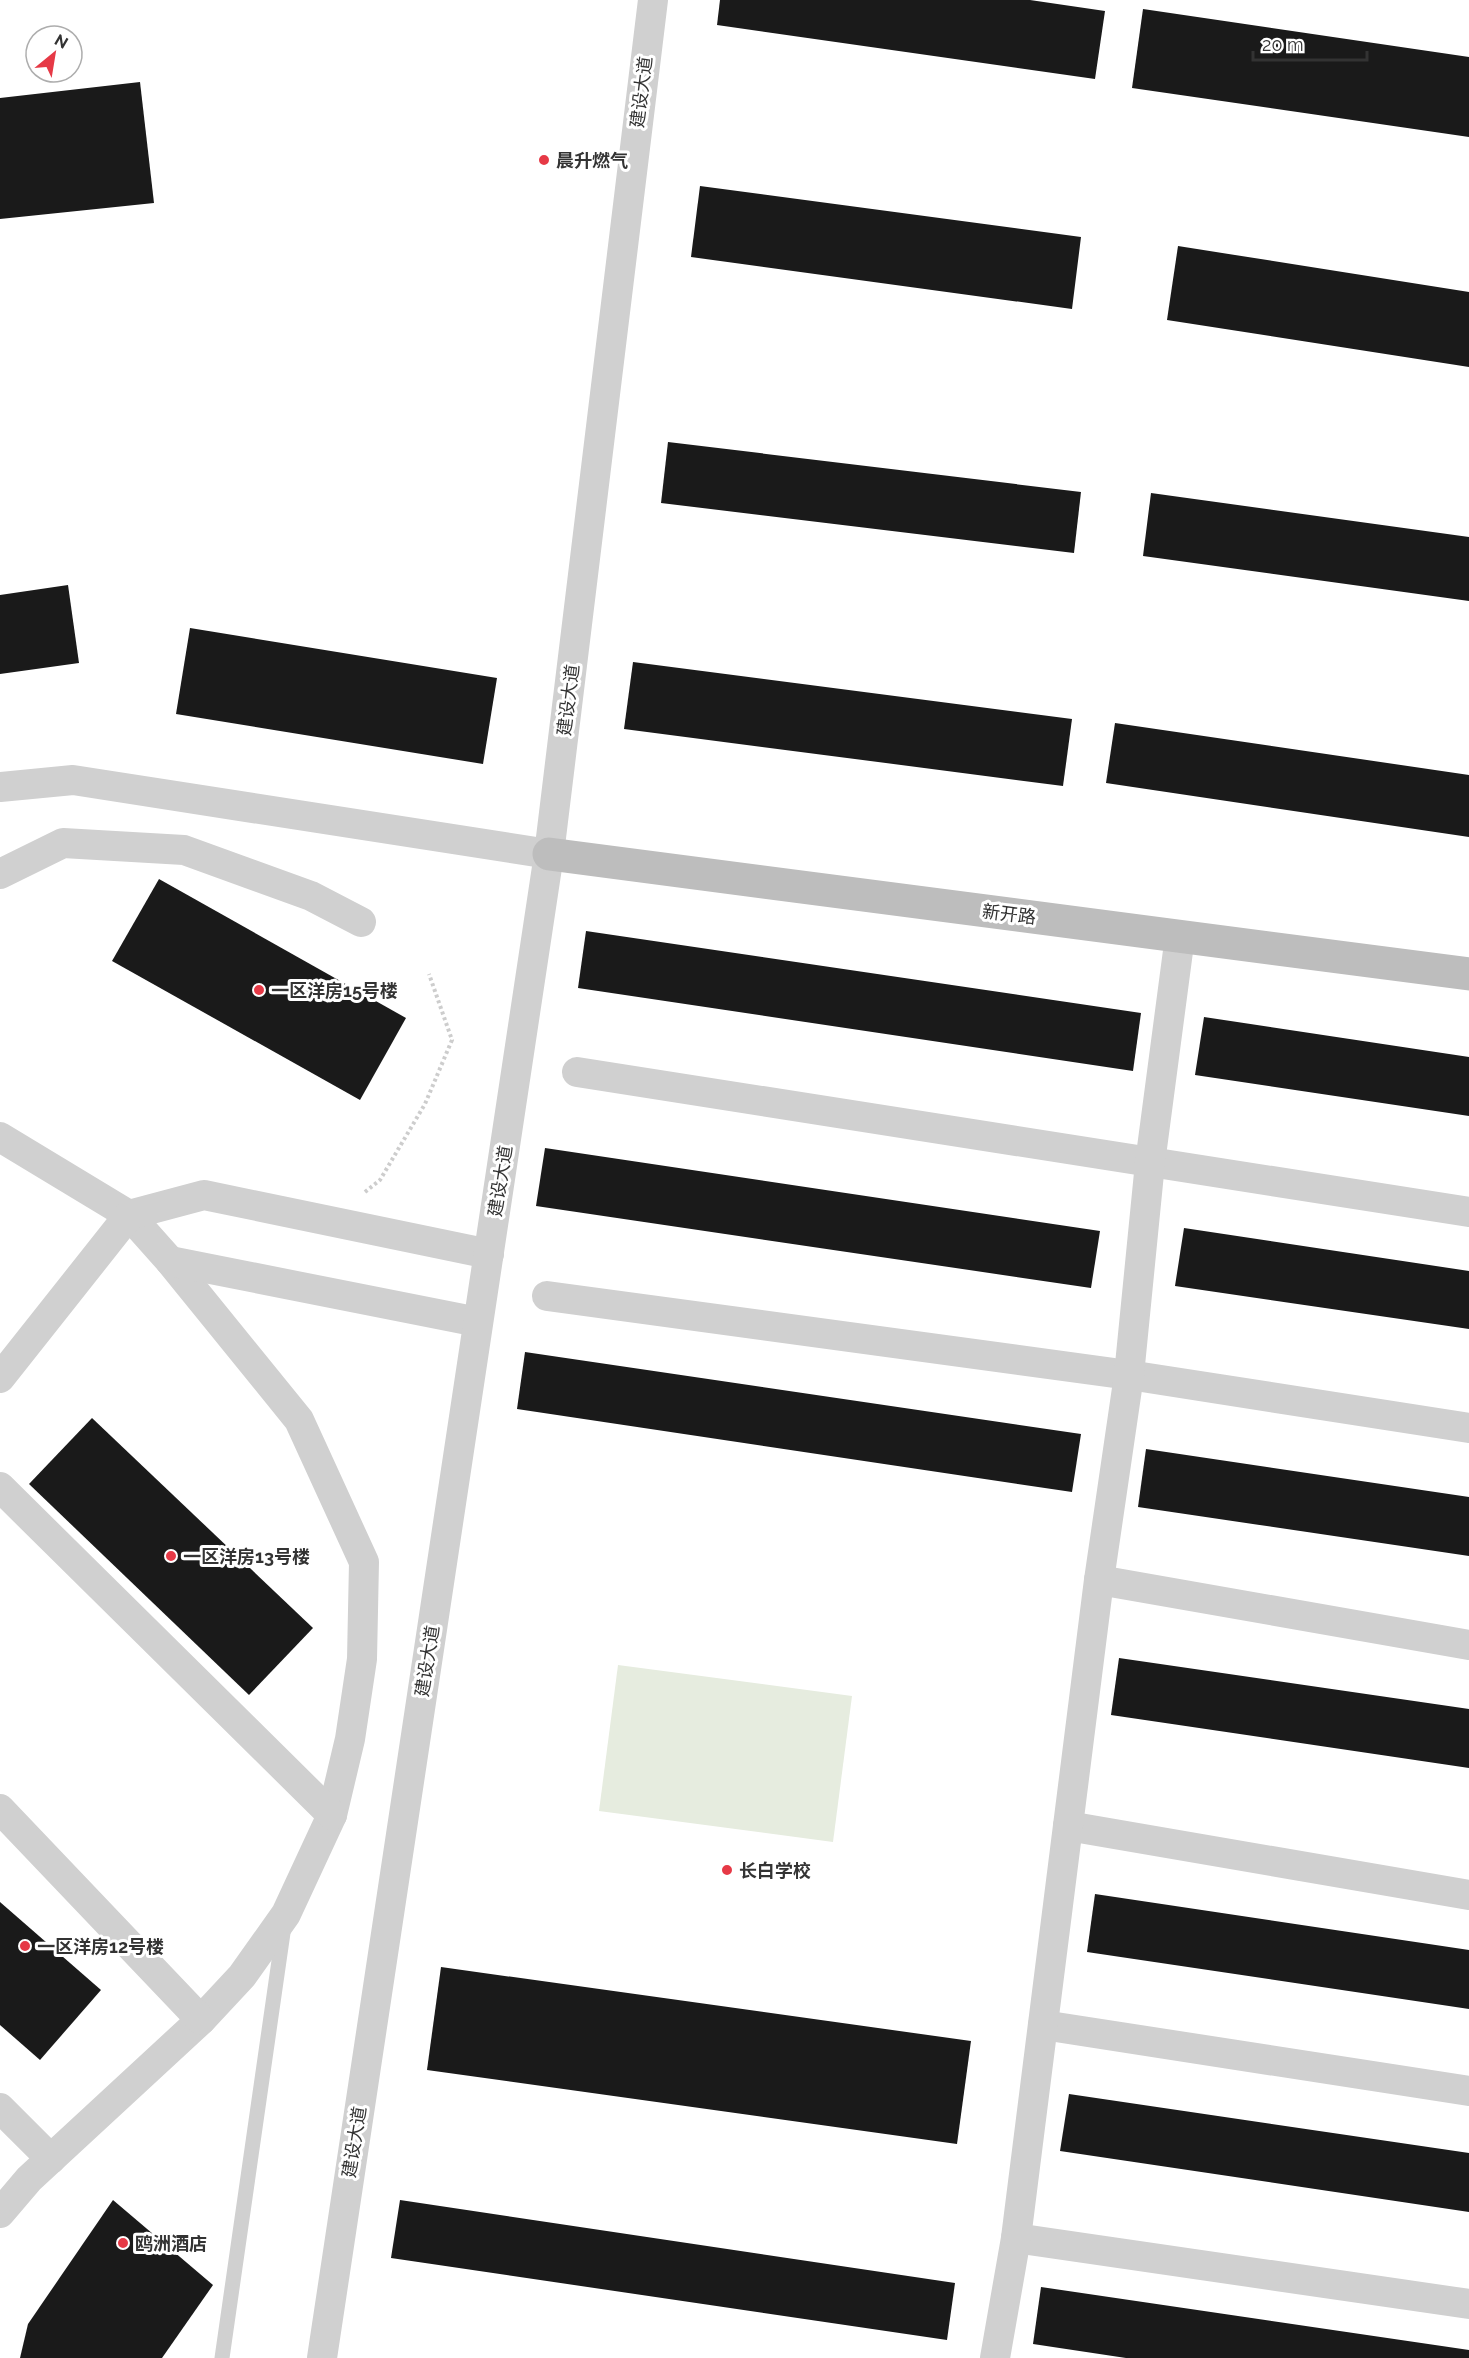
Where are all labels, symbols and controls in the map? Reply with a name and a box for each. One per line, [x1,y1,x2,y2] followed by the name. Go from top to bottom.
[24,24,84,84] north arrow
[1253,24,1367,62] scale bar
[51,30,71,53] text: N
[1262,34,1304,55] text: 20 m
[626,55,656,129] street label: 建设大道
[556,150,628,171] place label: 晨升燃气
[537,153,551,167] marker: 晨升燃气
[553,663,583,737] street label: 建设大道
[981,900,1037,928] street label: 新开路
[271,980,398,1001] place label: 一区洋房15号楼
[252,983,266,997] marker: 一区洋房15号楼
[484,1144,516,1218] street label: 建设大道
[183,1546,310,1567] place label: 一区洋房13号楼
[164,1549,178,1563] marker: 一区洋房13号楼
[411,1624,443,1698] street label: 建设大道
[739,1860,811,1881] place label: 长白学校
[720,1863,734,1877] marker: 长白学校
[37,1936,164,1957] place label: 一区洋房12号楼
[18,1939,32,1953] marker: 一区洋房12号楼
[338,2105,370,2179] street label: 建设大道
[135,2233,207,2254] place label: 鸥洲酒店
[116,2236,130,2250] marker: 鸥洲酒店

